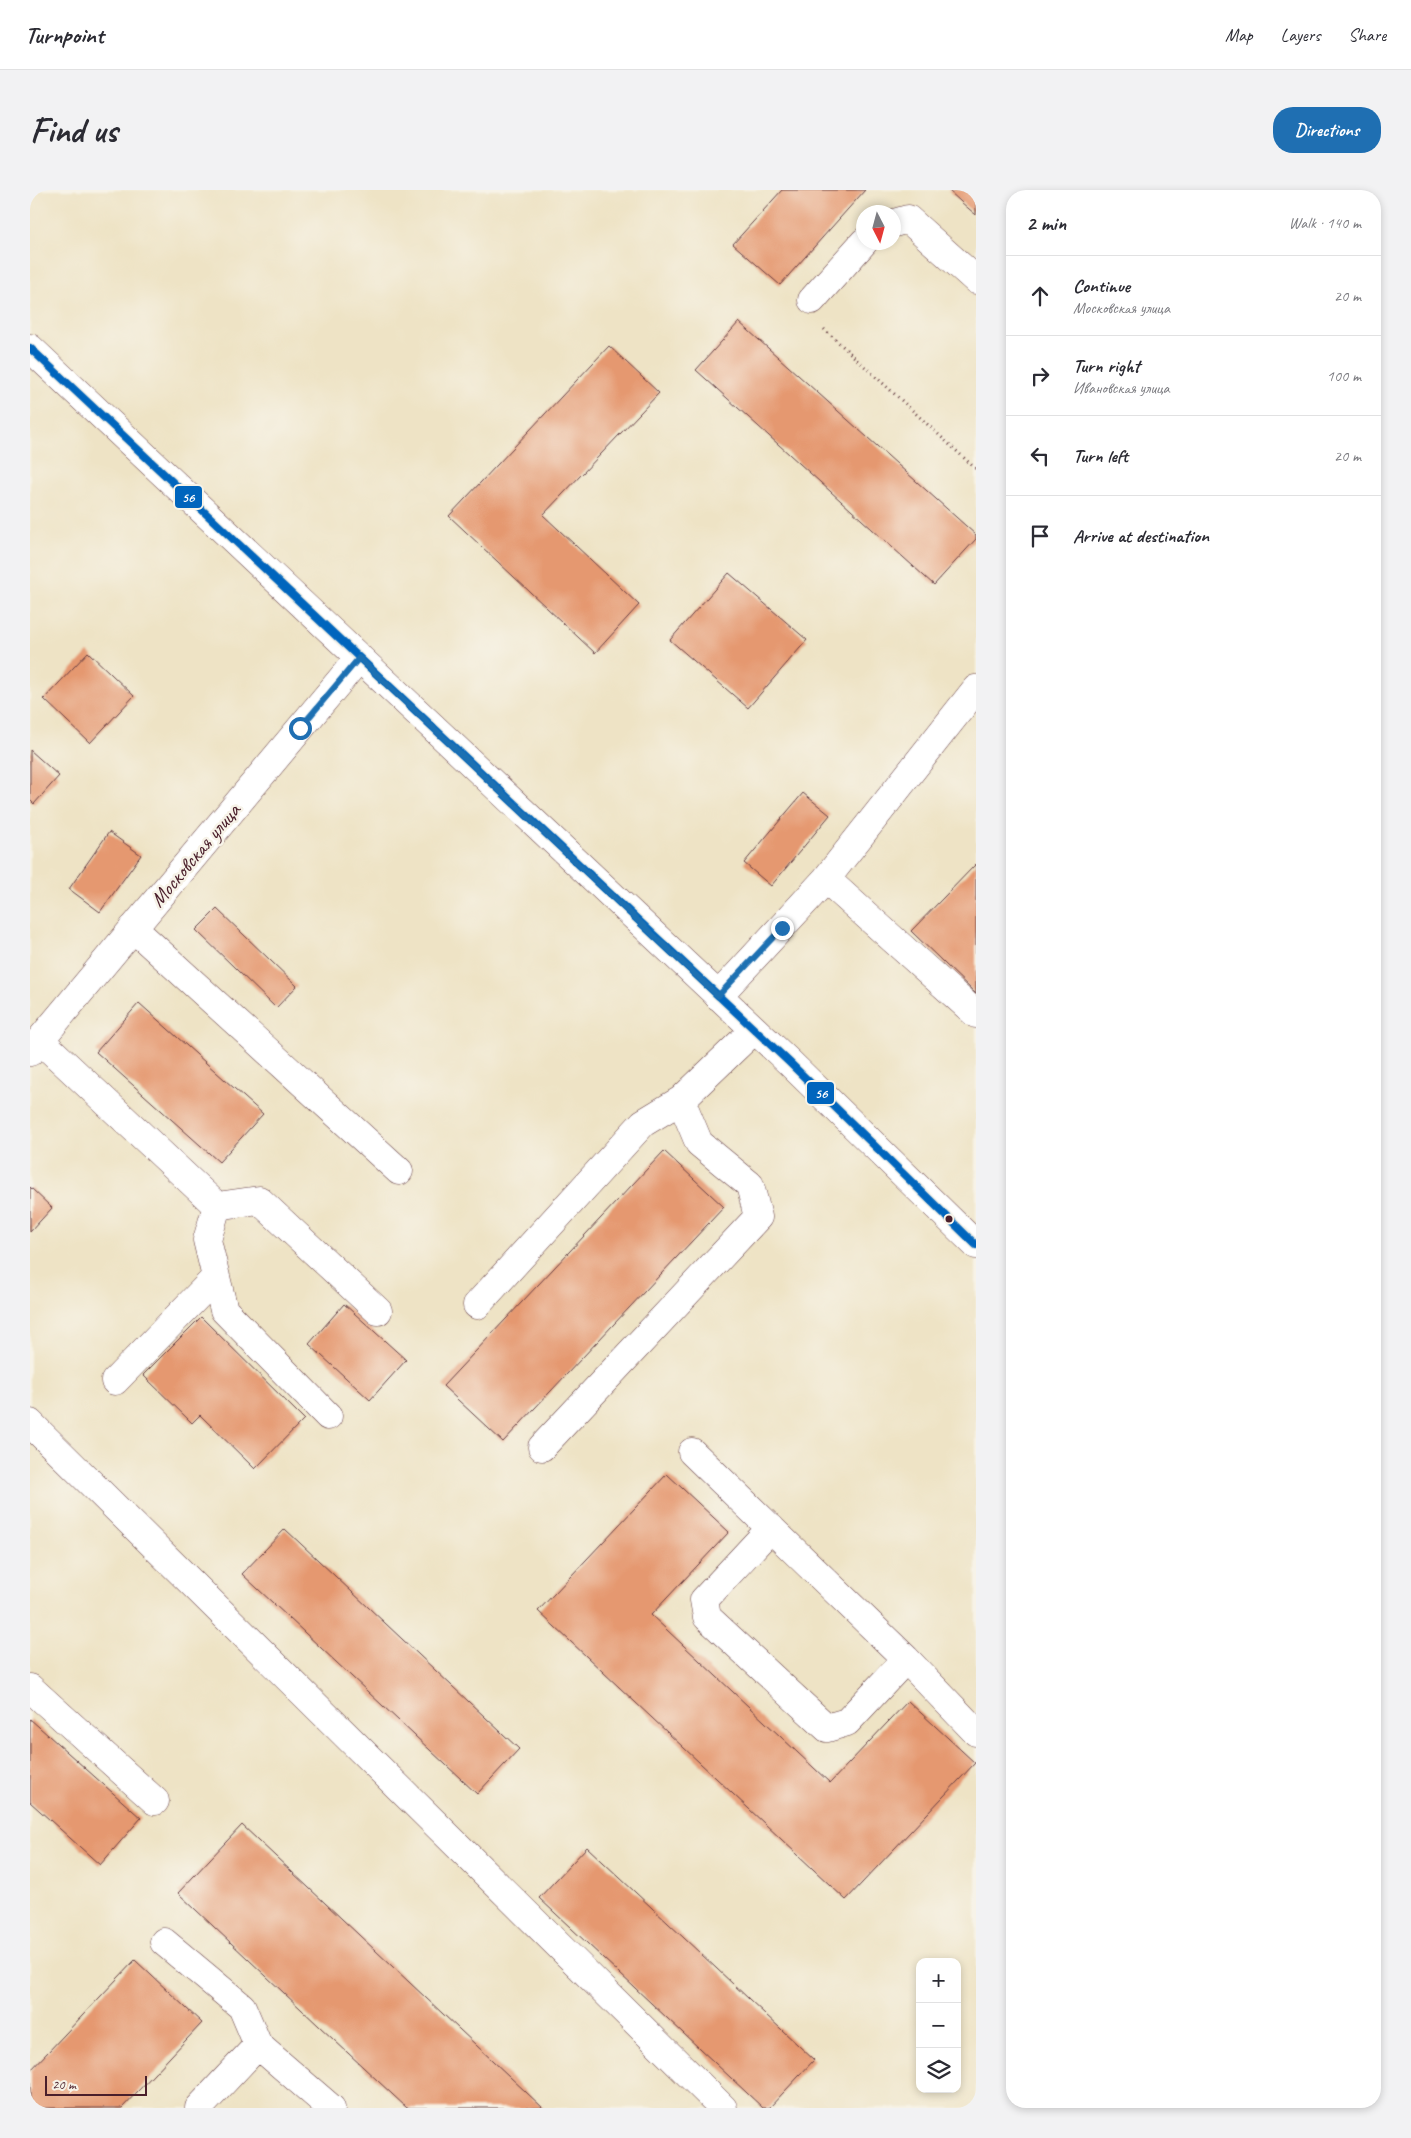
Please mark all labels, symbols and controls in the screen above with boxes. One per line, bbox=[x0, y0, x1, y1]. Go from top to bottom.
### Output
text: Turnpoint bbox=[25, 20, 104, 50]
text: Map bbox=[1225, 24, 1253, 46]
text: Layers bbox=[1281, 24, 1320, 46]
text: Share bbox=[1348, 24, 1386, 46]
button: Directions bbox=[1273, 107, 1381, 153]
text: Find us bbox=[30, 108, 117, 153]
north arrow bbox=[856, 205, 901, 250]
text: 2 min bbox=[1026, 210, 1066, 236]
text: Walk · 140 m bbox=[1289, 213, 1361, 233]
text: Continue bbox=[1073, 274, 1130, 298]
icon: ahead bbox=[1026, 282, 1054, 310]
text: 20 m bbox=[1334, 286, 1361, 306]
text: Московская улица bbox=[1073, 298, 1170, 318]
text: Turn right bbox=[1073, 354, 1140, 378]
icon: right bbox=[1026, 362, 1054, 390]
text: 100 m bbox=[1327, 366, 1361, 386]
text: Ивановская улица bbox=[1073, 378, 1170, 398]
icon: left bbox=[1026, 442, 1054, 470]
text: Turn left bbox=[1073, 444, 1128, 468]
text: 20 m bbox=[1334, 446, 1361, 466]
line badge: 56 bbox=[174, 485, 203, 509]
text: 56 bbox=[182, 489, 196, 506]
icon: arrive bbox=[1026, 522, 1054, 550]
text: Arrive at destination bbox=[1073, 524, 1209, 548]
route start bbox=[289, 717, 312, 740]
street label: Московская улица bbox=[144, 797, 247, 912]
route end bbox=[771, 917, 794, 940]
line badge: 56 bbox=[806, 1081, 835, 1105]
text: 56 bbox=[815, 1085, 829, 1102]
unlabelled marker bbox=[944, 1214, 954, 1224]
map controls bbox=[916, 1958, 961, 2093]
button: + bbox=[916, 1958, 961, 2003]
button: − bbox=[916, 2003, 961, 2048]
button: layers bbox=[916, 2048, 961, 2093]
scale bar bbox=[45, 2073, 148, 2096]
text: 20 m bbox=[52, 2076, 76, 2093]

